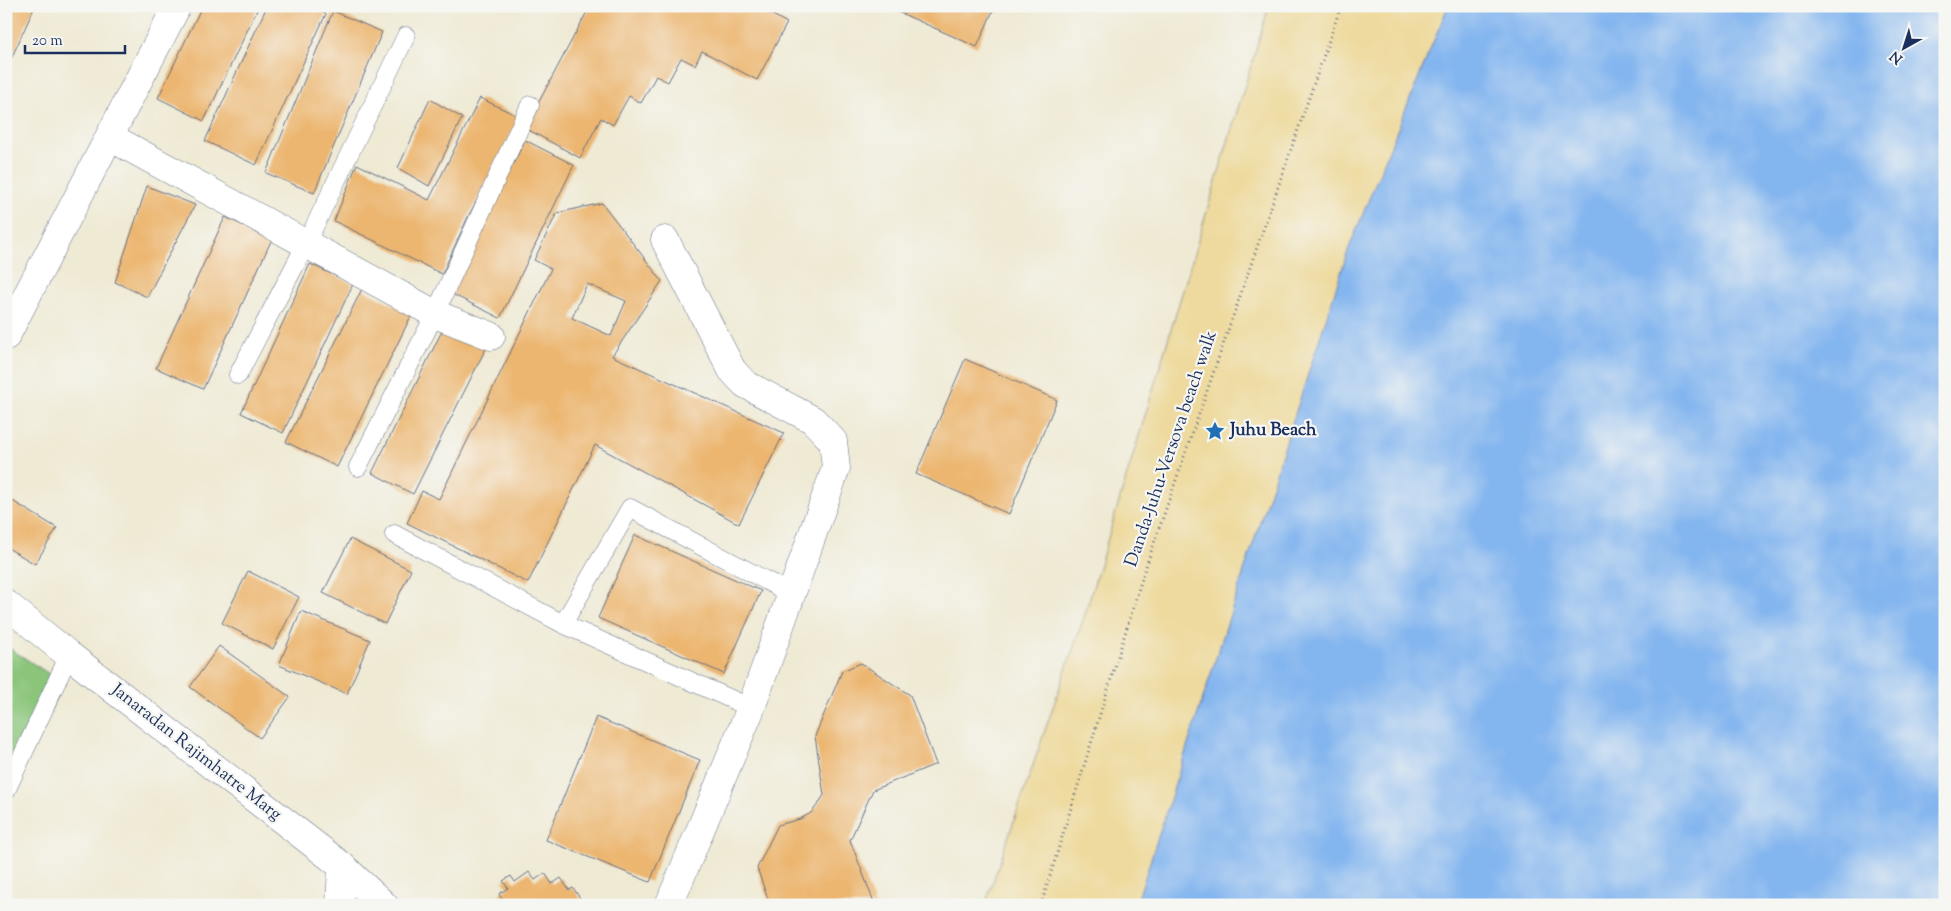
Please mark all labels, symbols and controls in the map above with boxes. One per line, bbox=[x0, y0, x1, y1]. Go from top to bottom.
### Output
scale bar bbox=[25, 22, 125, 54]
north arrow bbox=[1878, 22, 1928, 72]
text: 20 m bbox=[32, 31, 63, 52]
text: N bbox=[1886, 45, 1908, 68]
street label: Danda-Juhu-Versova beach walk bbox=[1119, 327, 1225, 571]
place label: Juhu Beach bbox=[1228, 418, 1317, 444]
place icon: Juhu Beach bbox=[1204, 420, 1226, 442]
street label: Janaradan Rajimhatre Marg bbox=[105, 678, 287, 828]

